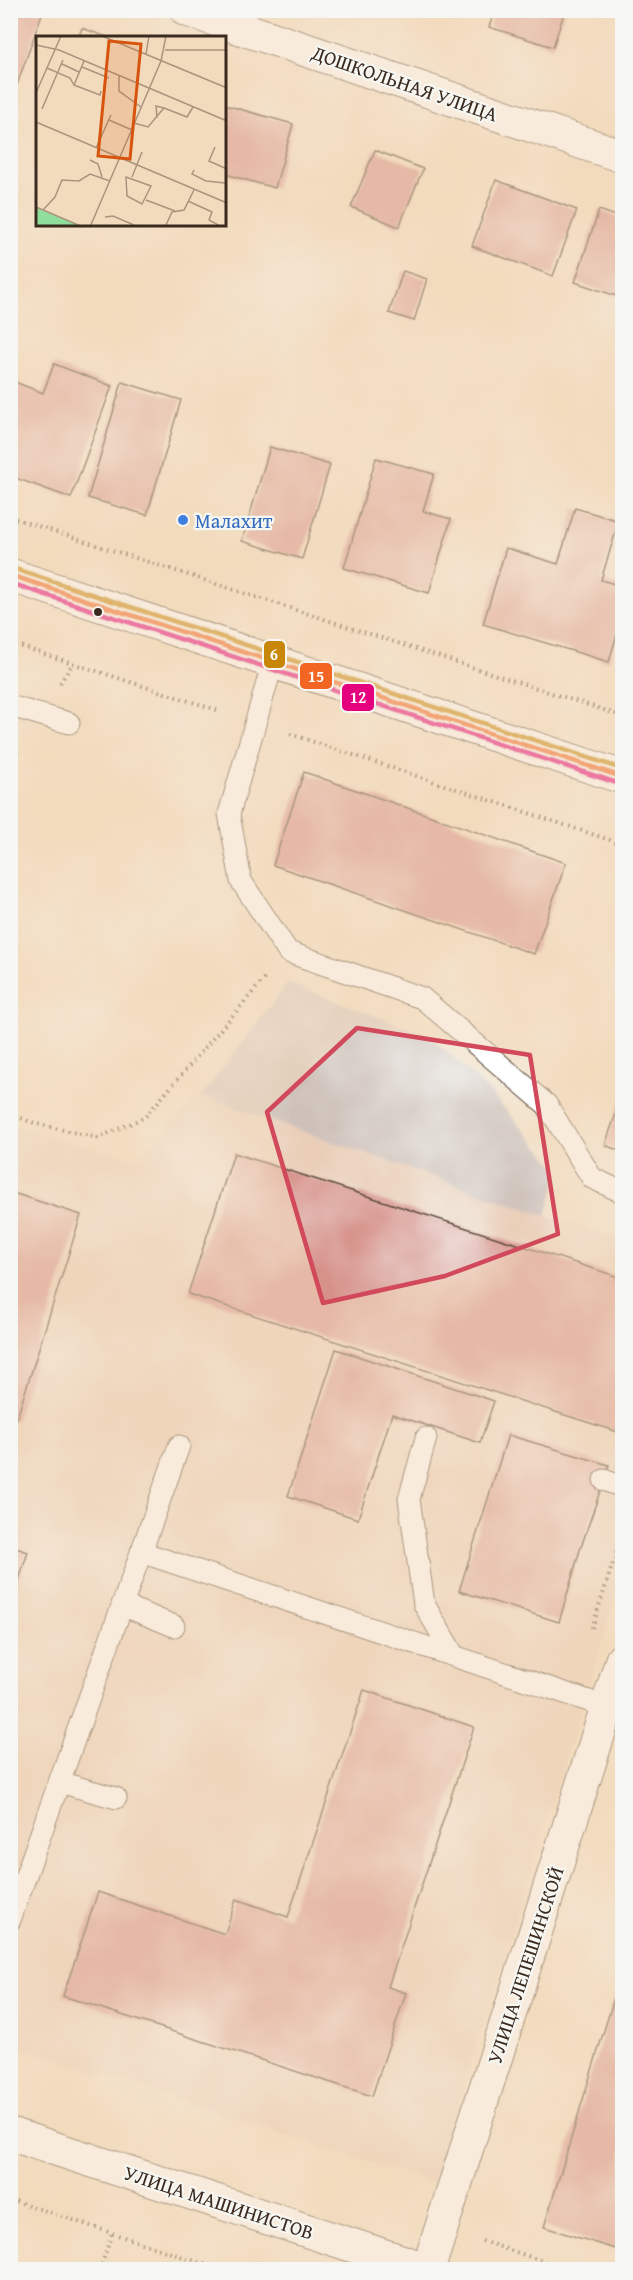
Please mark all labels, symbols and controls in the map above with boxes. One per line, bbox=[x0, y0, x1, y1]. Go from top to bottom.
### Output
inset map bbox=[36, 36, 226, 226]
street label: ДОШКОЛЬНАЯ УЛИЦА bbox=[307, 37, 502, 128]
place label: Малахит bbox=[195, 506, 273, 535]
marker: Малахит bbox=[176, 513, 190, 527]
unlabelled marker bbox=[92, 606, 104, 618]
line badge: 6 bbox=[263, 640, 286, 669]
text: 6 bbox=[270, 642, 278, 666]
line badge: 15 bbox=[299, 662, 333, 690]
text: 15 bbox=[308, 664, 324, 688]
line badge: 12 bbox=[341, 683, 375, 712]
text: 12 bbox=[350, 685, 366, 709]
street label: УЛИЦА ЛЕПЕШИНСКОЙ bbox=[479, 1863, 571, 2067]
street label: УЛИЦА МАШИНИСТОВ bbox=[120, 2158, 318, 2246]

